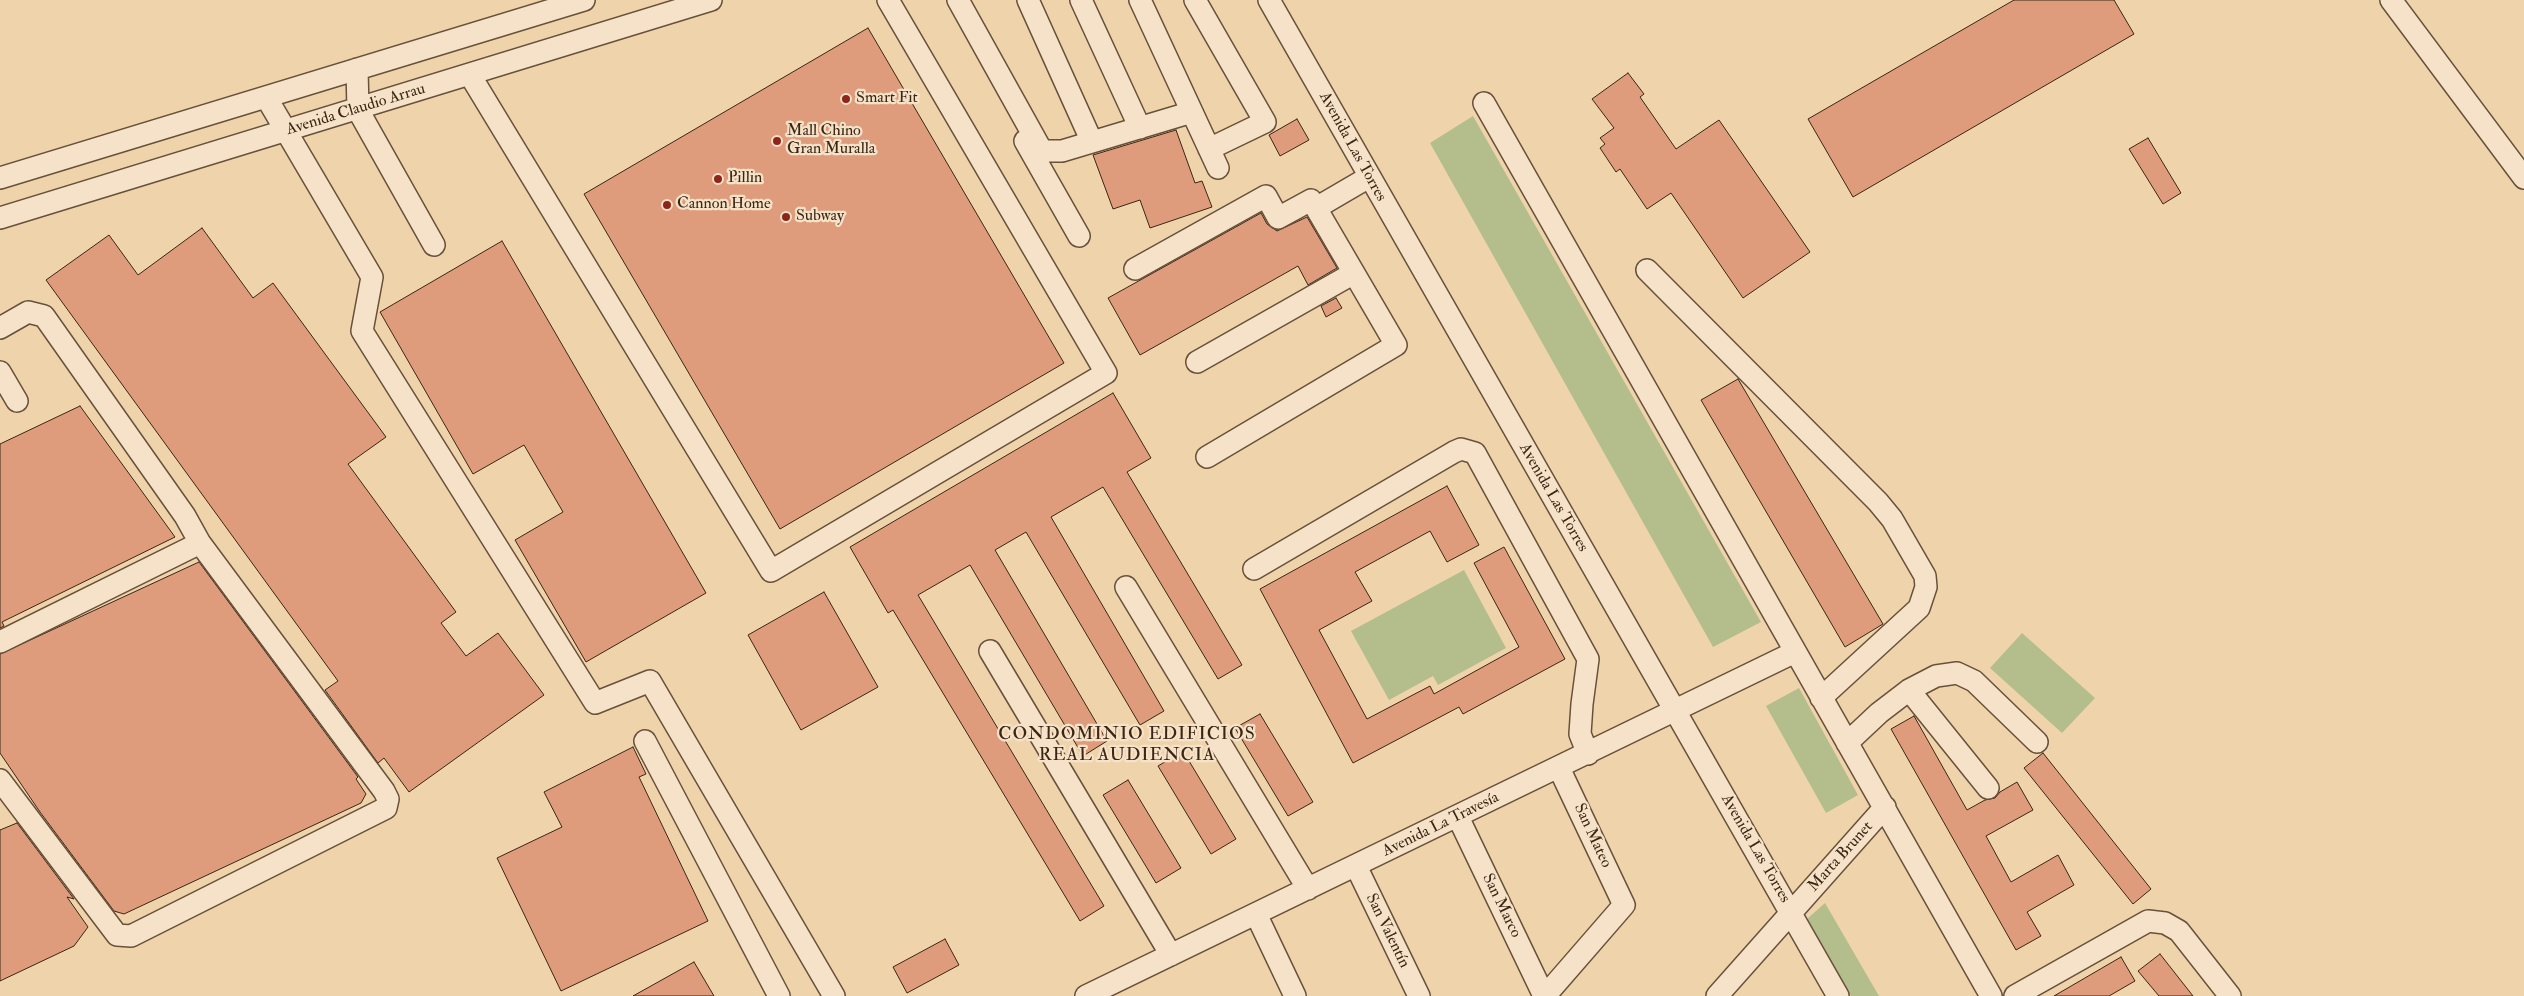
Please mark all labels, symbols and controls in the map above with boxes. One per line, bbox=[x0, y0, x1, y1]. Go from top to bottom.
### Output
street label: Avenida Claudio Arrau bbox=[284, 80, 428, 140]
place label: Smart Fit bbox=[856, 89, 918, 109]
street label: Avenida Las Torres bbox=[1314, 89, 1390, 205]
marker: Smart Fit bbox=[840, 93, 852, 105]
place label: Mall Chino Gran Muralla bbox=[787, 122, 875, 160]
marker: Mall Chino Gran Muralla bbox=[771, 135, 783, 147]
place label: Pillin bbox=[728, 169, 762, 189]
marker: Pillin bbox=[712, 173, 724, 185]
place label: Cannon Home bbox=[677, 195, 771, 215]
marker: Cannon Home bbox=[661, 199, 673, 211]
place label: Subway bbox=[796, 207, 844, 227]
marker: Subway bbox=[780, 211, 792, 223]
street label: Avenida Las Torres bbox=[1514, 440, 1592, 556]
district label: CONDOMINIO EDIFICIOS REAL AUDIENCIA bbox=[996, 724, 1258, 766]
street label: Avenida La Travesía bbox=[1380, 788, 1502, 862]
street label: Avenida Las Torres bbox=[1716, 791, 1794, 907]
street label: San Mateo bbox=[1569, 801, 1615, 871]
street label: Marta Brunet bbox=[1804, 818, 1878, 896]
street label: San Marco bbox=[1477, 871, 1525, 941]
street label: San Valentín bbox=[1361, 891, 1413, 971]

